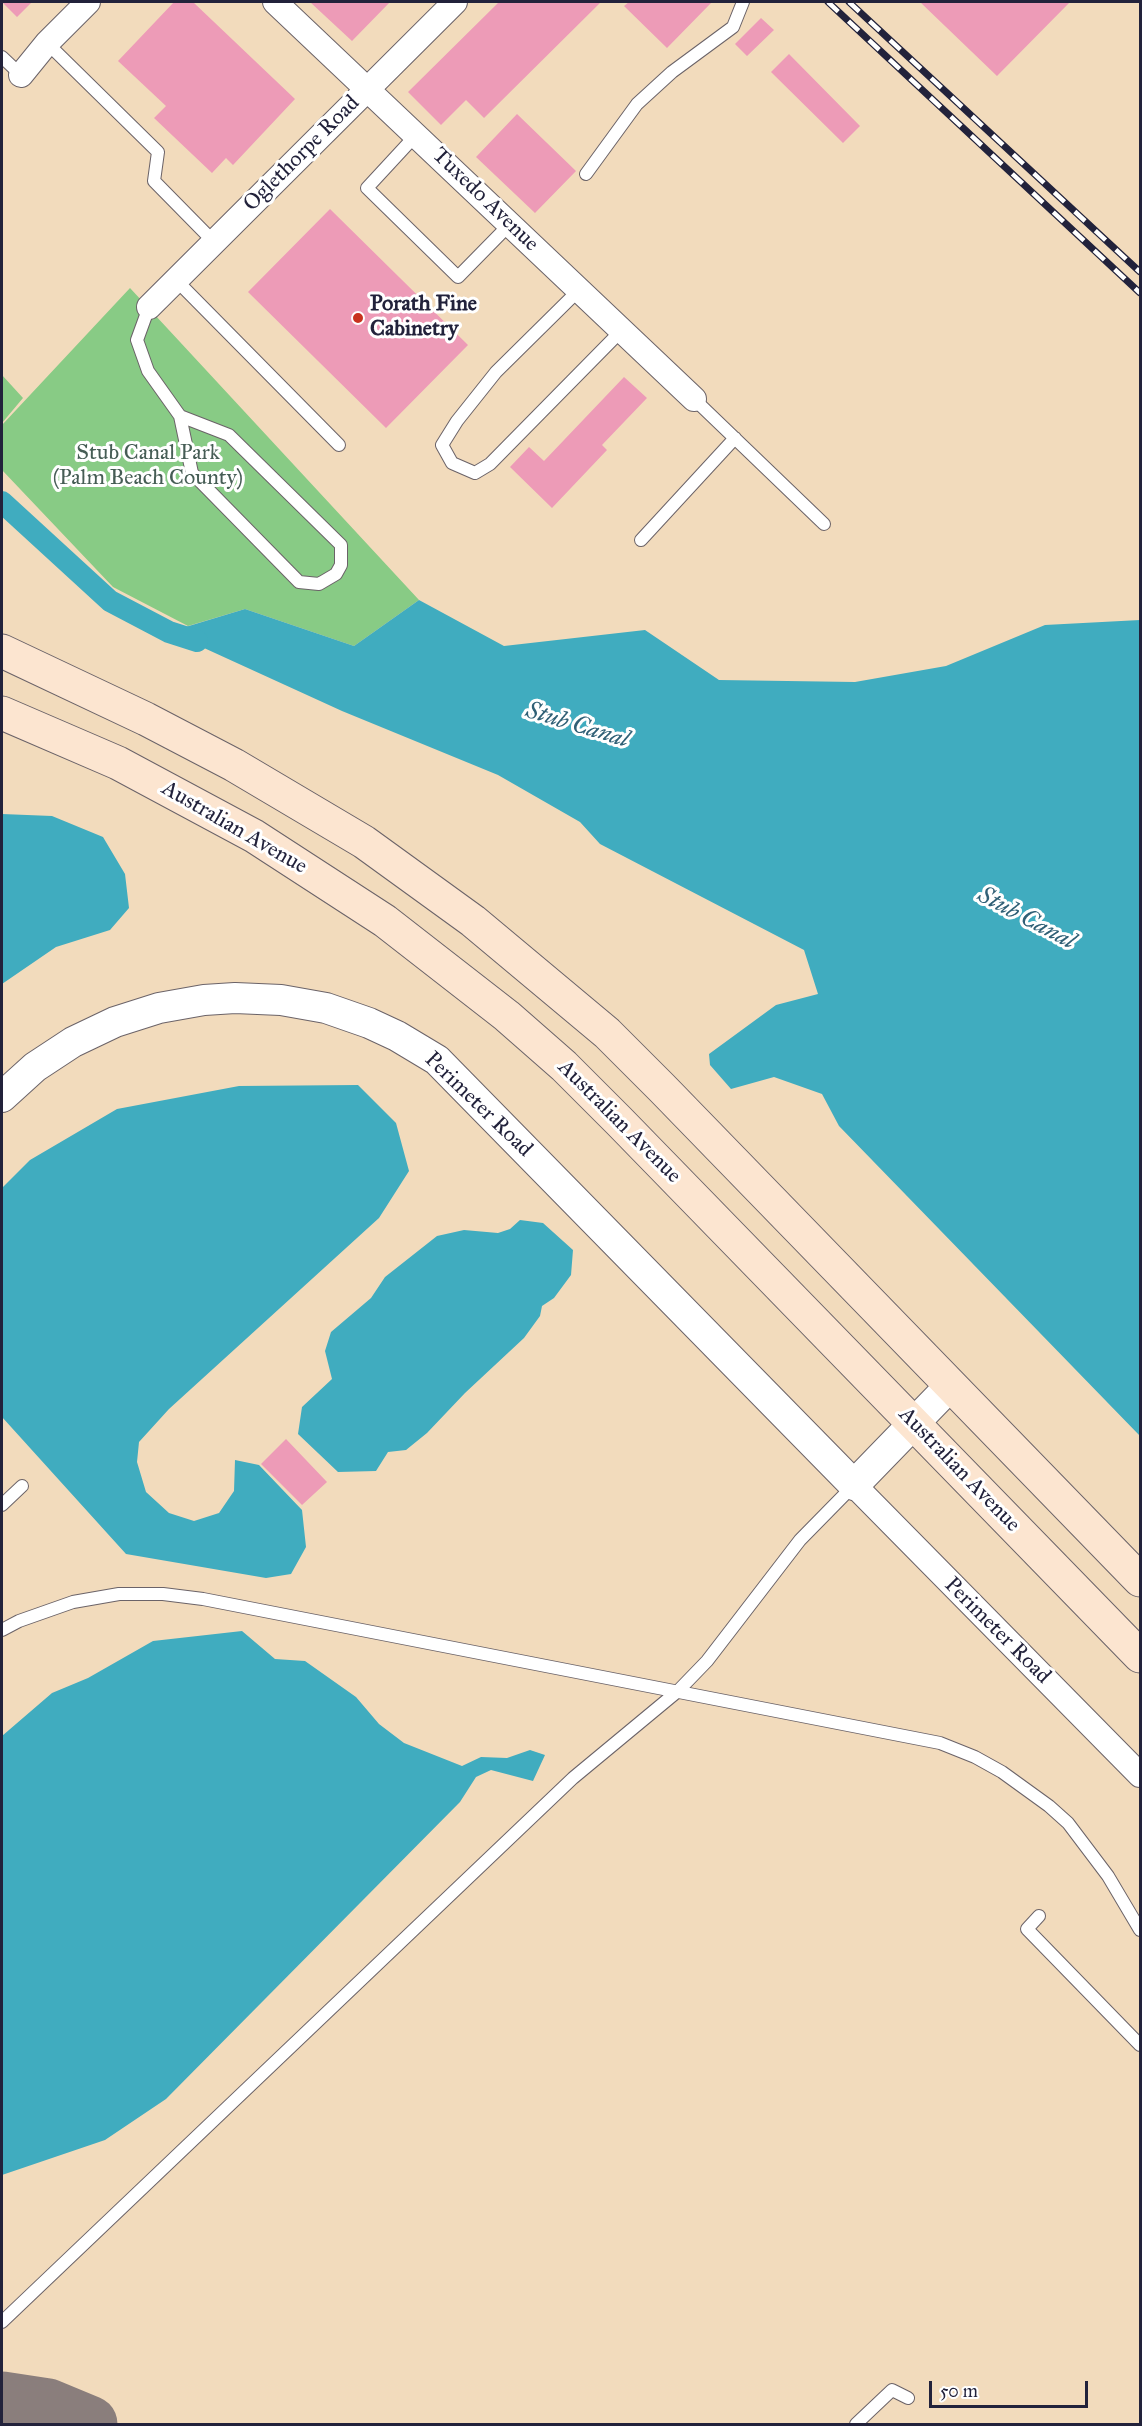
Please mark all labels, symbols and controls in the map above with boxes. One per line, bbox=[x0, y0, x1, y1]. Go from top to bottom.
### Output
street label: Oglethorpe Road bbox=[238, 90, 366, 218]
street label: Tuxedo Avenue bbox=[426, 142, 544, 258]
place label: Porath Fine Cabinetry bbox=[370, 292, 477, 344]
marker: Porath Fine Cabinetry bbox=[351, 311, 365, 325]
park label: Stub Canal Park (Palm Beach County) bbox=[53, 441, 243, 493]
water label: Stub Canal bbox=[522, 697, 632, 755]
street label: Australian Avenue bbox=[157, 776, 311, 880]
water label: Stub Canal bbox=[972, 881, 1080, 957]
street label: Perimeter Road bbox=[419, 1047, 537, 1163]
street label: Australian Avenue bbox=[552, 1055, 686, 1189]
street label: Australian Avenue bbox=[893, 1402, 1025, 1538]
street label: Perimeter Road bbox=[938, 1572, 1056, 1690]
scale bar bbox=[932, 2369, 1091, 2407]
text: 50 m bbox=[940, 2380, 978, 2402]

